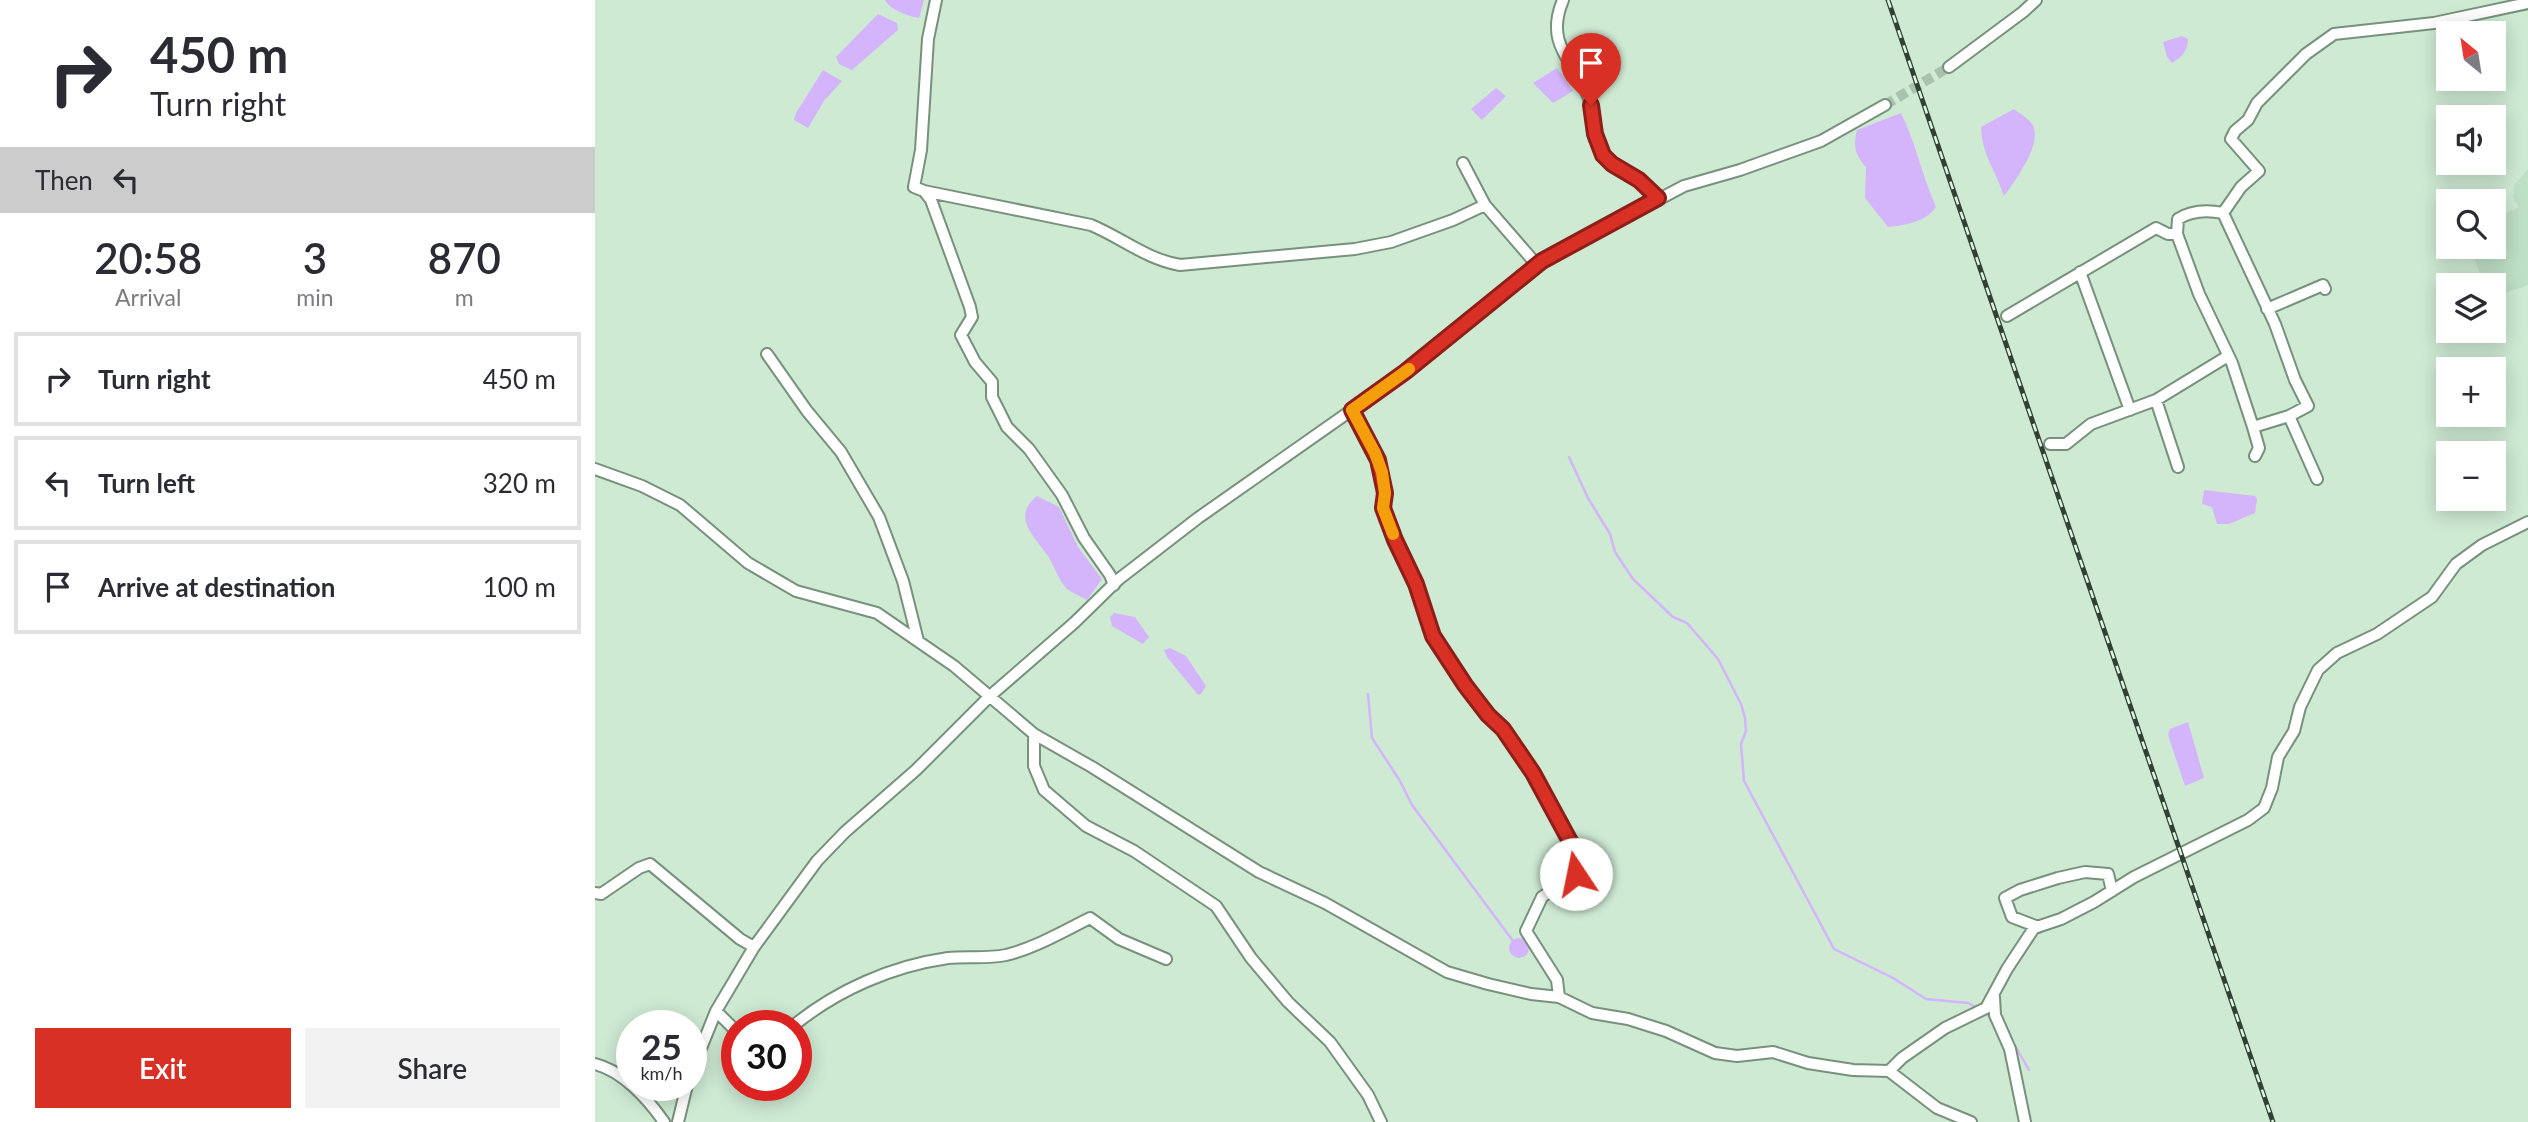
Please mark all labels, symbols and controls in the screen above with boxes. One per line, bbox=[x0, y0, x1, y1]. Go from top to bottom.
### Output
north arrow bbox=[2436, 21, 2506, 91]
map controls bbox=[2436, 21, 2506, 511]
text: 450 m bbox=[150, 25, 288, 83]
icon: right bbox=[35, 28, 126, 119]
pin bbox=[1561, 33, 1621, 105]
icon: arrive bbox=[1572, 44, 1610, 82]
text: Turn right bbox=[150, 84, 286, 123]
button: sound bbox=[2436, 105, 2506, 175]
icon: left bbox=[107, 161, 145, 199]
text: Then bbox=[35, 164, 93, 196]
button: search bbox=[2436, 189, 2506, 259]
text: 20:58 bbox=[94, 233, 202, 283]
text: 3 bbox=[303, 233, 327, 283]
text: 870 bbox=[428, 233, 501, 283]
button: layers bbox=[2436, 273, 2506, 343]
text: Arrival bbox=[115, 283, 181, 311]
text: min bbox=[296, 283, 334, 311]
text: m bbox=[455, 283, 474, 311]
button: + bbox=[2436, 357, 2506, 427]
icon: right bbox=[39, 360, 77, 398]
text: Turn right bbox=[98, 363, 211, 395]
text: 450 m bbox=[483, 363, 556, 395]
button: − bbox=[2436, 441, 2506, 511]
icon: left bbox=[39, 464, 77, 502]
text: Turn left bbox=[98, 467, 195, 499]
text: 320 m bbox=[483, 467, 556, 499]
icon: arrive bbox=[39, 568, 77, 606]
text: Arrive at destination bbox=[98, 571, 335, 603]
text: 100 m bbox=[483, 571, 556, 603]
position arrow bbox=[1539, 837, 1613, 911]
speed limit sign: 30 bbox=[721, 1010, 812, 1101]
text: 25 bbox=[641, 1025, 682, 1067]
button: Exit bbox=[35, 1028, 291, 1108]
button: Share bbox=[305, 1028, 560, 1108]
text: km/h bbox=[640, 1062, 683, 1084]

